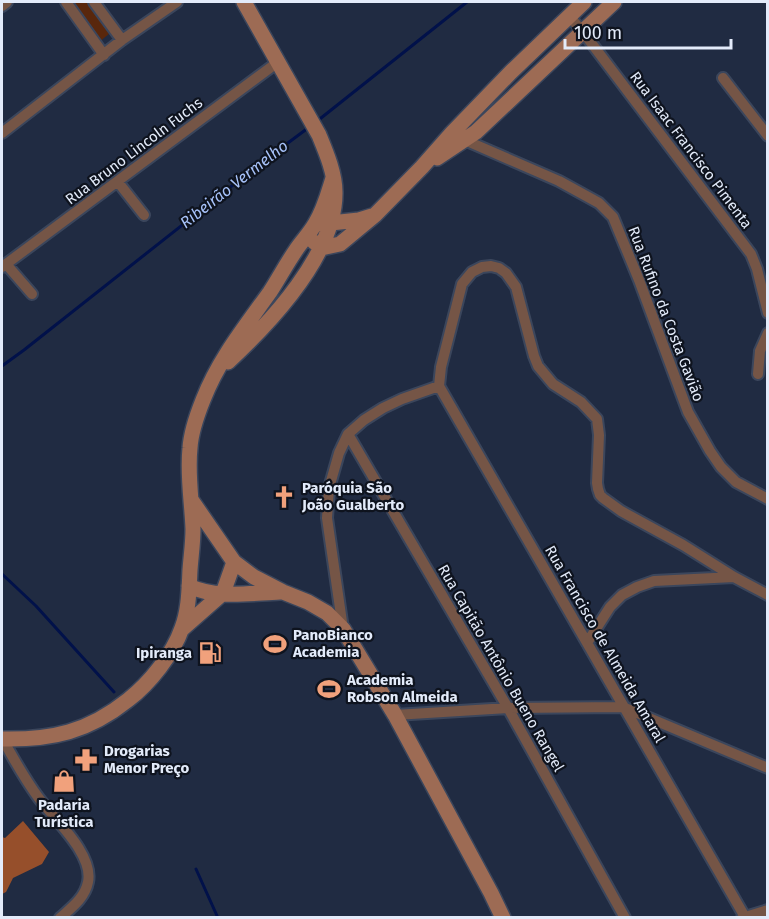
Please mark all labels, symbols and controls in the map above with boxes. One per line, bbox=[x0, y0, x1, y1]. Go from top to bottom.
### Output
scale bar bbox=[565, 12, 732, 50]
text: 100 m bbox=[574, 22, 622, 44]
street label: Rua Isaac Francisco Pimenta bbox=[626, 68, 756, 232]
street label: Rua Bruno Lincoln Fuchs bbox=[62, 94, 206, 208]
water label: Ribeirão Vermelho bbox=[176, 136, 292, 232]
street label: Rua Rufino da Costa Gavião bbox=[624, 224, 708, 404]
place label: Paróquia São João Gualberto bbox=[301, 479, 404, 514]
church icon: Paróquia São João Gualberto bbox=[271, 484, 297, 510]
street label: Rua Francisco de Almeida Amaral bbox=[541, 542, 669, 746]
street label: Rua Capitão Antônio Bueno Rangel bbox=[434, 561, 568, 775]
place label: PanoBianco Academia bbox=[292, 626, 373, 661]
sports icon: PanoBianco Academia bbox=[262, 631, 288, 657]
fuel station icon: Ipiranga bbox=[197, 640, 223, 666]
place label: Ipiranga bbox=[136, 644, 192, 662]
place label: Academia Robson Almeida bbox=[346, 671, 458, 706]
sports icon: Academia Robson Almeida bbox=[316, 676, 342, 702]
place label: Drogarias Menor Preço bbox=[104, 742, 189, 778]
pharmacy icon: Drogarias Menor Preço bbox=[73, 747, 99, 773]
shop icon: Padaria Turística bbox=[51, 768, 77, 794]
place label: Padaria Turística bbox=[35, 796, 93, 831]

